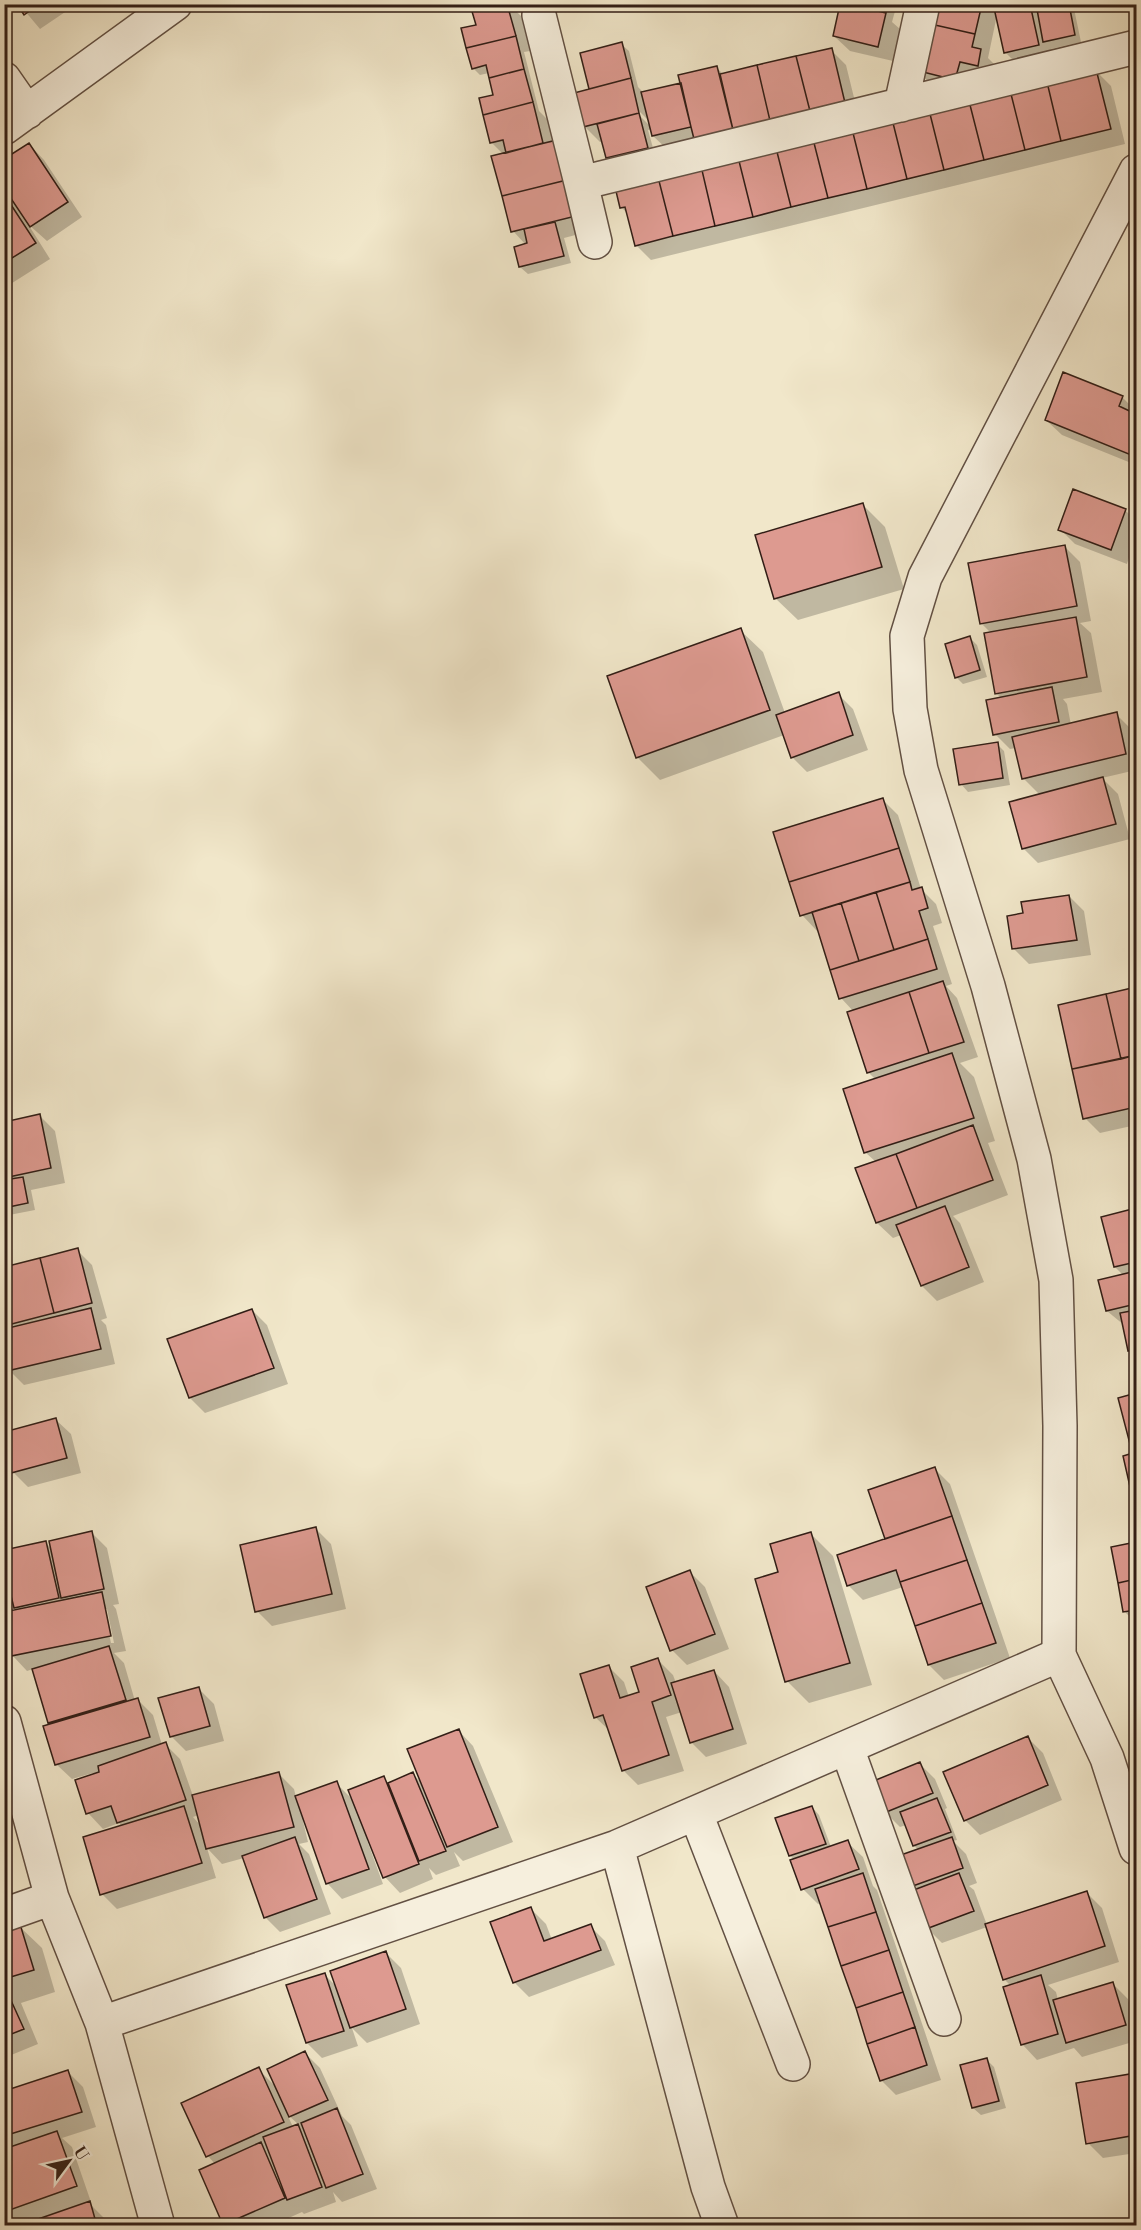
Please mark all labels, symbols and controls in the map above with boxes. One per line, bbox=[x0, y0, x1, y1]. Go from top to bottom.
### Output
north arrow bbox=[39, 2131, 99, 2191]
text: U bbox=[69, 2143, 93, 2165]

